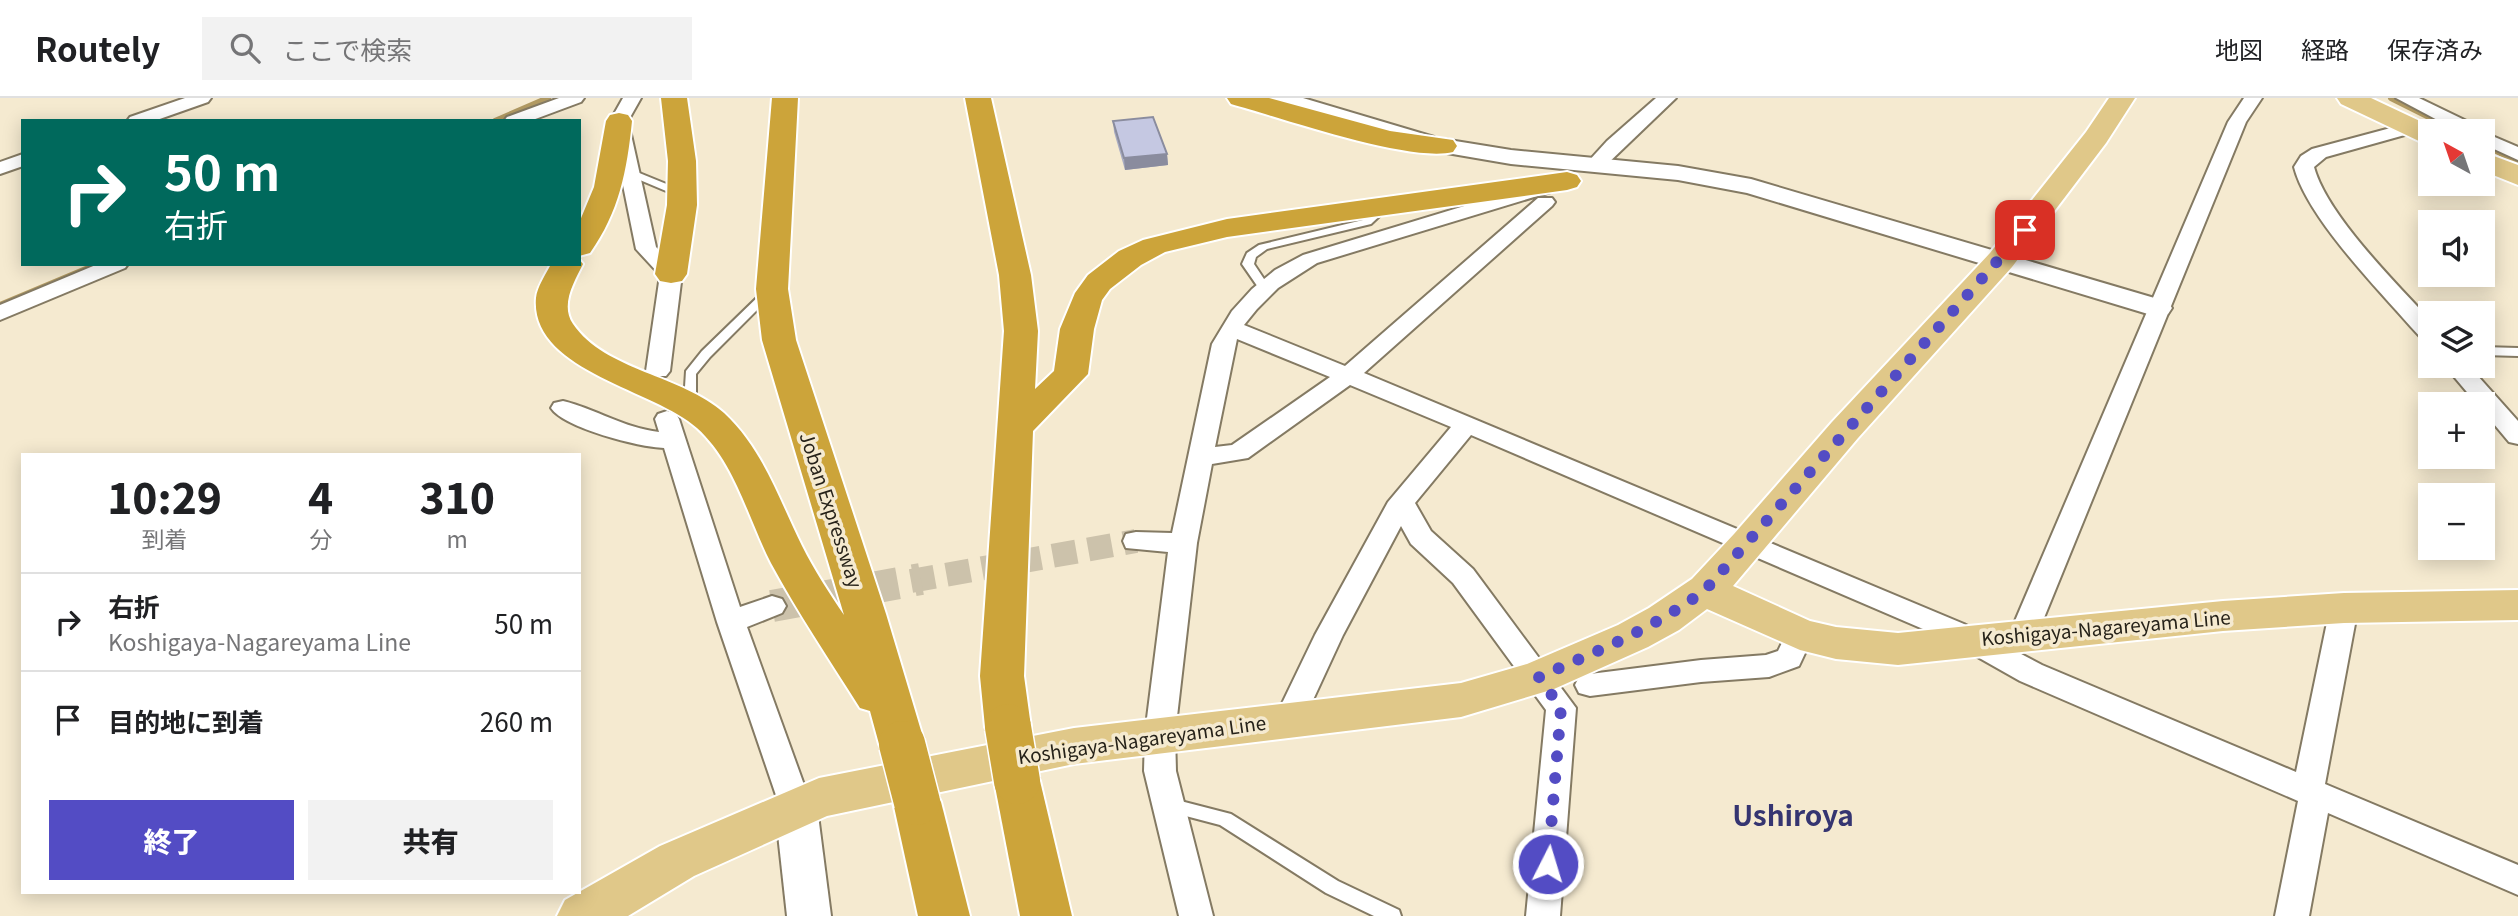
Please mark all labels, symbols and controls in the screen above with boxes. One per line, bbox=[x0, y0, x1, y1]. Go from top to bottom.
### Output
search box bbox=[202, 17, 692, 80]
text: Routely bbox=[35, 24, 160, 72]
icon: search bbox=[226, 29, 264, 67]
text: ここで検索 bbox=[282, 30, 412, 67]
text: 地図 bbox=[2215, 31, 2263, 66]
text: 経路 bbox=[2301, 31, 2349, 66]
text: 保存済み bbox=[2387, 31, 2483, 66]
north arrow bbox=[2418, 119, 2496, 196]
map controls bbox=[2418, 119, 2495, 560]
text: 50 m bbox=[164, 134, 280, 205]
icon: right bbox=[49, 147, 140, 238]
text: 右折 bbox=[164, 200, 228, 246]
pin bbox=[1995, 200, 2055, 260]
button: sound bbox=[2418, 210, 2495, 287]
icon: arrive bbox=[2006, 211, 2044, 249]
button: layers bbox=[2418, 301, 2495, 378]
button: + bbox=[2418, 392, 2495, 469]
street label: Joban Expressway bbox=[795, 428, 870, 591]
text: 10:29 bbox=[107, 465, 222, 526]
text: 4 bbox=[308, 465, 333, 526]
text: 310 bbox=[419, 465, 495, 526]
button: − bbox=[2418, 483, 2495, 560]
text: 到着 bbox=[142, 521, 188, 555]
text: 分 bbox=[309, 521, 332, 555]
text: m bbox=[446, 521, 468, 555]
text: 右折 bbox=[108, 587, 160, 624]
street label: Koshigaya-Nagareyama Line bbox=[1980, 602, 2232, 651]
icon: right bbox=[49, 603, 87, 641]
text: 50 m bbox=[494, 604, 553, 641]
text: Koshigaya-Nagareyama Line bbox=[108, 624, 411, 658]
icon: arrive bbox=[49, 701, 87, 739]
text: 目的地に到着 bbox=[108, 702, 264, 739]
text: 260 m bbox=[480, 702, 553, 739]
street label: Koshigaya-Nagareyama Line bbox=[1016, 708, 1268, 769]
district label: Ushiroya bbox=[1732, 794, 1854, 834]
button: 終了 bbox=[49, 800, 294, 880]
button: 共有 bbox=[308, 800, 553, 880]
position arrow bbox=[1511, 827, 1585, 901]

